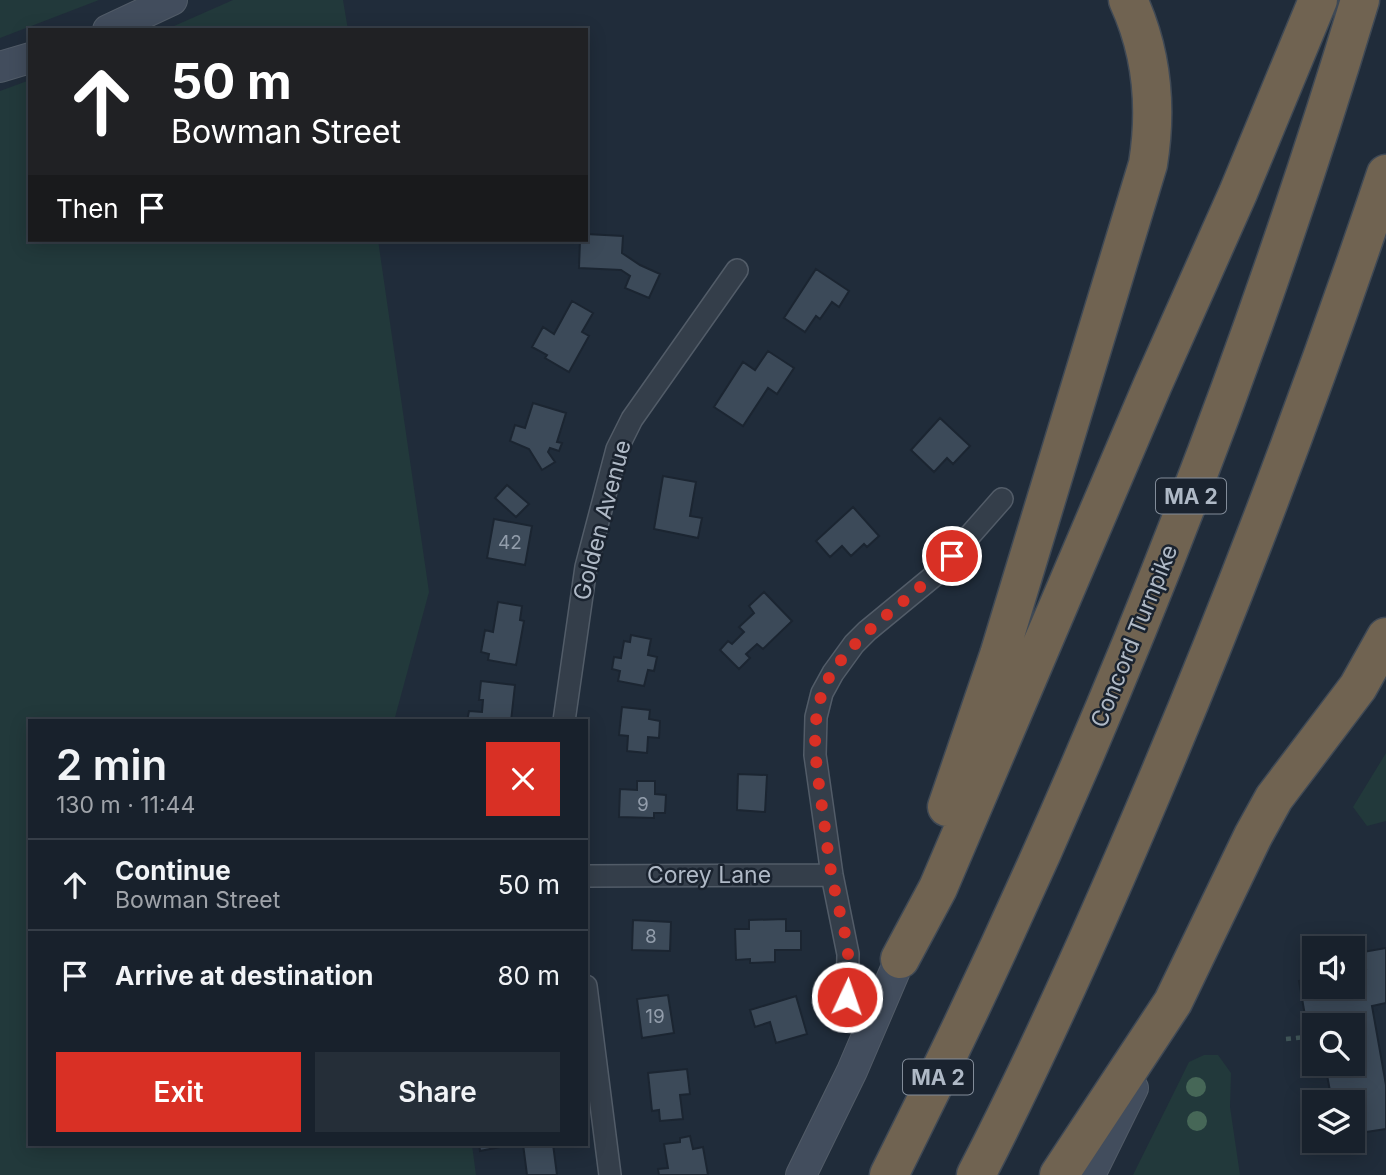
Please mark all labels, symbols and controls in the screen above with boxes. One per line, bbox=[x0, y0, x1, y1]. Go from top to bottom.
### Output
text: 50 m bbox=[171, 52, 292, 111]
icon: ahead bbox=[56, 56, 147, 147]
text: Bowman Street bbox=[171, 112, 401, 151]
icon: arrive bbox=[133, 189, 171, 227]
text: Then bbox=[56, 193, 119, 224]
street label: Golden Avenue bbox=[567, 437, 637, 603]
road number: MA 2 bbox=[1156, 478, 1226, 514]
pin bbox=[922, 526, 982, 586]
house number: 42 bbox=[498, 531, 522, 554]
icon: arrive bbox=[933, 537, 971, 575]
street label: Concord Turnpike bbox=[1085, 541, 1183, 731]
text: 2 min bbox=[56, 739, 167, 790]
button: close bbox=[486, 742, 560, 816]
text: 130 m · 11:44 bbox=[56, 791, 195, 819]
house number: 9 bbox=[637, 793, 649, 816]
text: Continue bbox=[115, 855, 231, 886]
street label: Corey Lane bbox=[647, 861, 771, 889]
icon: ahead bbox=[56, 866, 94, 904]
text: 50 m bbox=[498, 869, 560, 900]
text: Bowman Street bbox=[115, 886, 280, 914]
house number: 8 bbox=[645, 925, 657, 948]
map controls bbox=[1302, 936, 1365, 1153]
button: sound bbox=[1302, 936, 1365, 999]
icon: arrive bbox=[56, 957, 94, 995]
text: Arrive at destination bbox=[115, 960, 374, 991]
text: 80 m bbox=[497, 960, 560, 991]
position arrow bbox=[810, 960, 884, 1034]
house number: 19 bbox=[645, 1005, 665, 1028]
button: search bbox=[1302, 1013, 1365, 1076]
button: Exit bbox=[56, 1052, 301, 1132]
button: Share bbox=[315, 1052, 560, 1132]
road number: MA 2 bbox=[903, 1060, 973, 1094]
button: layers bbox=[1302, 1090, 1365, 1153]

